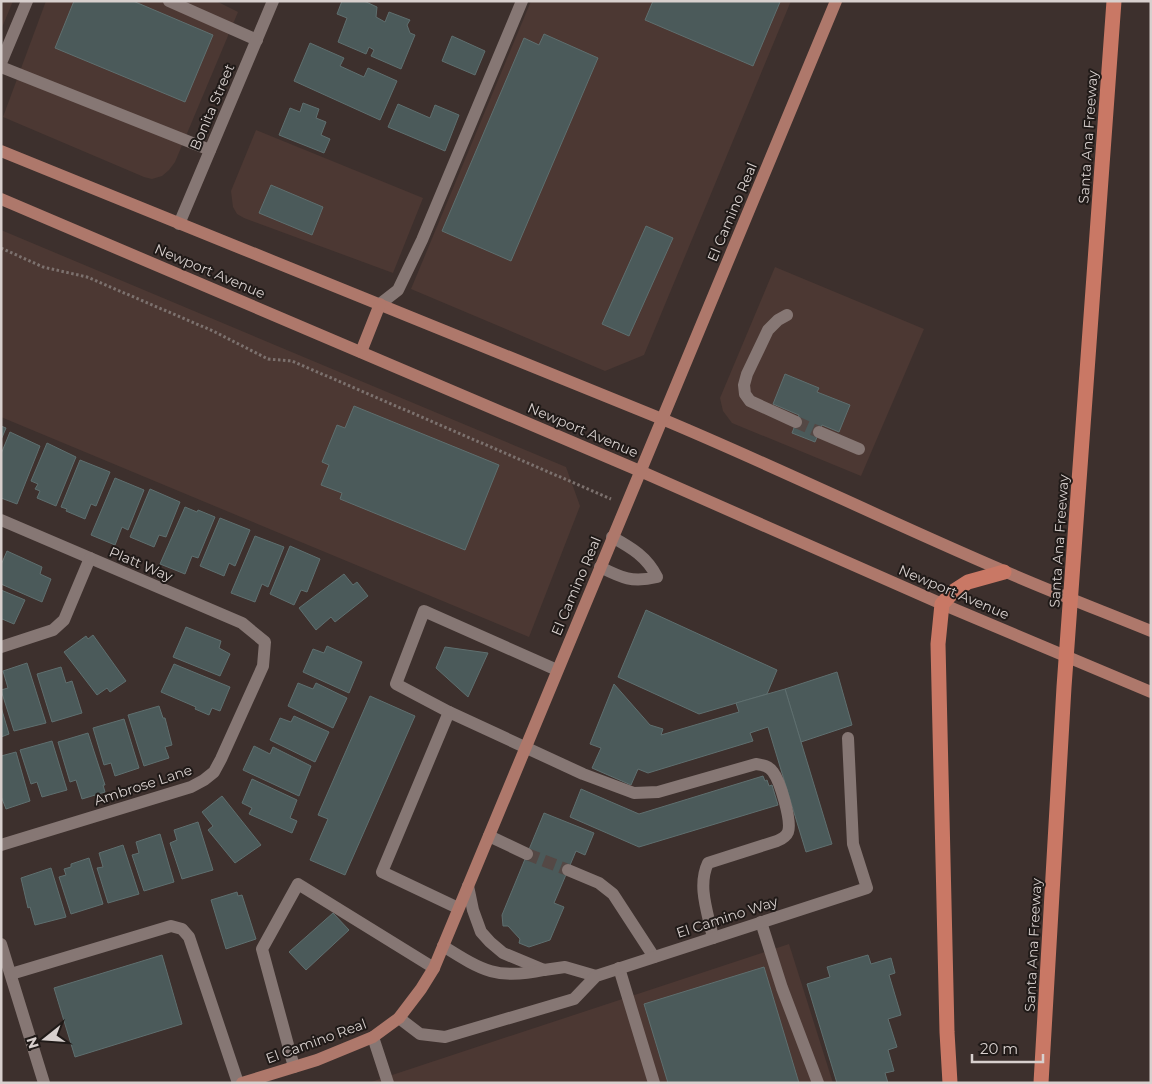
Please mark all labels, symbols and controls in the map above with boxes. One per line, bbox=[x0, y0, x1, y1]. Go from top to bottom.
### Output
street label: Bonita Street bbox=[186, 61, 238, 153]
street label: Santa Ana Freeway bbox=[1074, 69, 1102, 204]
street label: El Camino Real bbox=[703, 160, 761, 264]
street label: Newport Avenue bbox=[152, 240, 268, 302]
street label: Newport Avenue bbox=[525, 399, 641, 461]
street label: Santa Ana Freeway bbox=[1045, 473, 1073, 608]
street label: El Camino Real bbox=[547, 534, 605, 638]
street label: Platt Way bbox=[107, 543, 176, 586]
street label: Newport Avenue bbox=[896, 561, 1012, 623]
street label: Ambrose Lane bbox=[92, 761, 194, 809]
street label: Santa Ana Freeway bbox=[1021, 877, 1046, 1012]
street label: El Camino Way bbox=[674, 892, 780, 942]
north arrow bbox=[20, 1014, 70, 1064]
street label: El Camino Real bbox=[263, 1014, 369, 1068]
scale bar bbox=[972, 1032, 1043, 1064]
text: N bbox=[22, 1035, 43, 1051]
text: 20 m bbox=[980, 1039, 1018, 1058]

